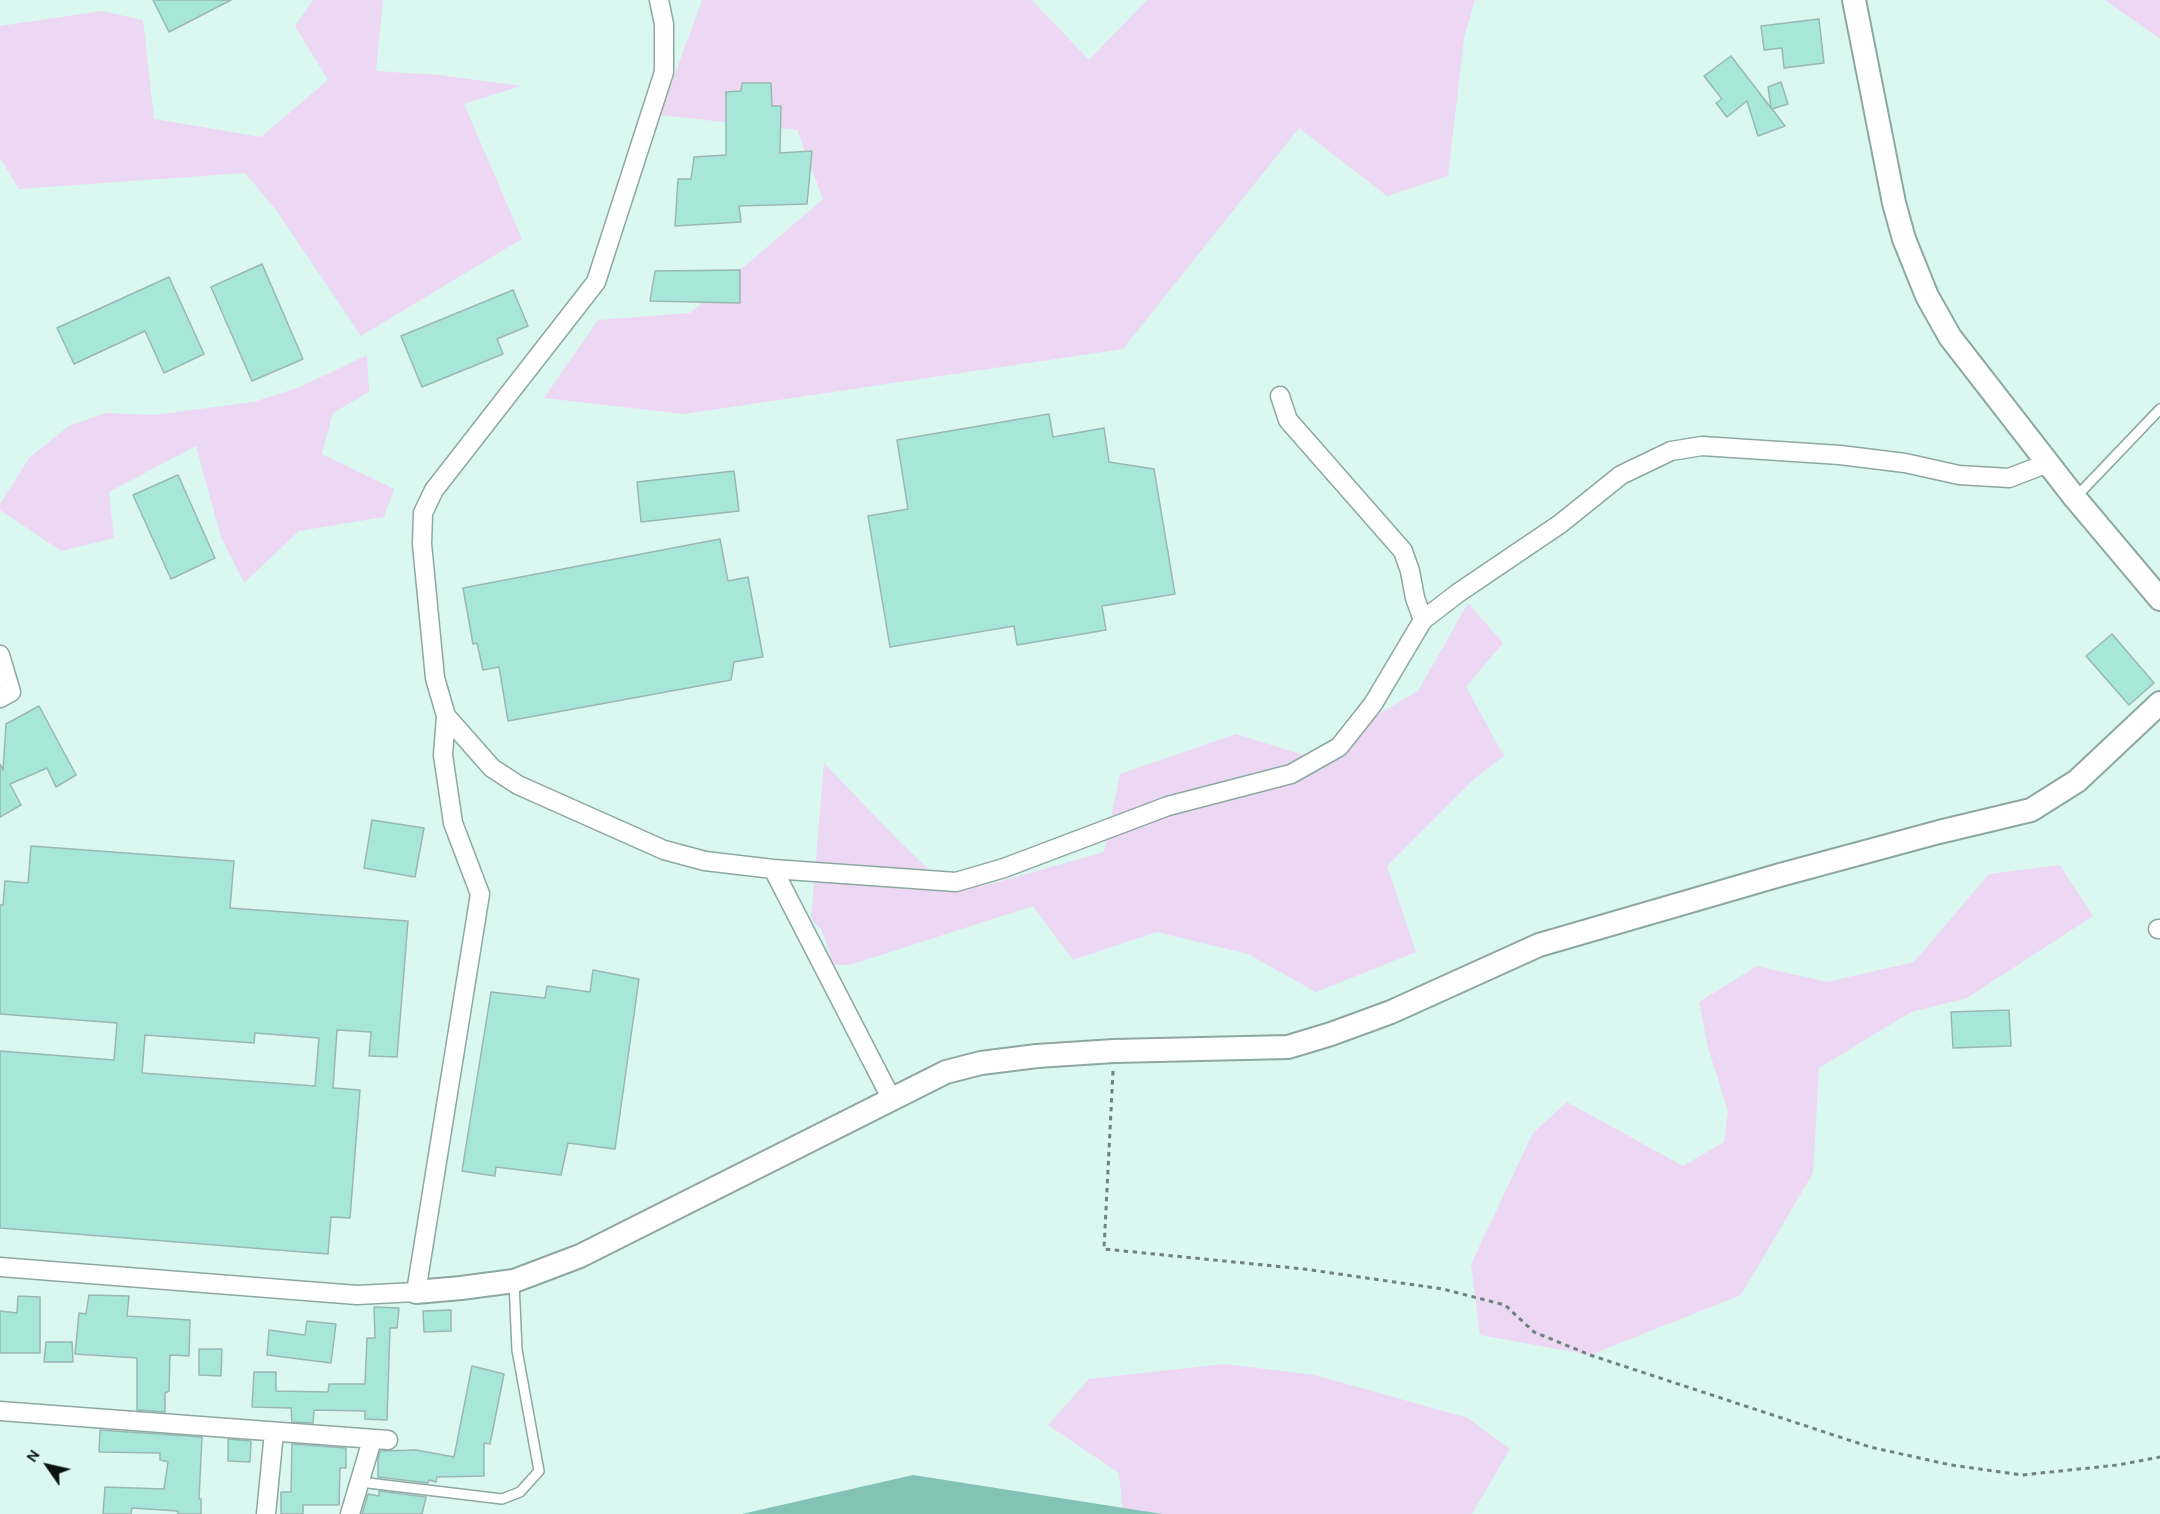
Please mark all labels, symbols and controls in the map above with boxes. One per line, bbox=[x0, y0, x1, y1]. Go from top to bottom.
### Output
north arrow bbox=[18, 1436, 78, 1496]
text: N bbox=[22, 1446, 44, 1466]

